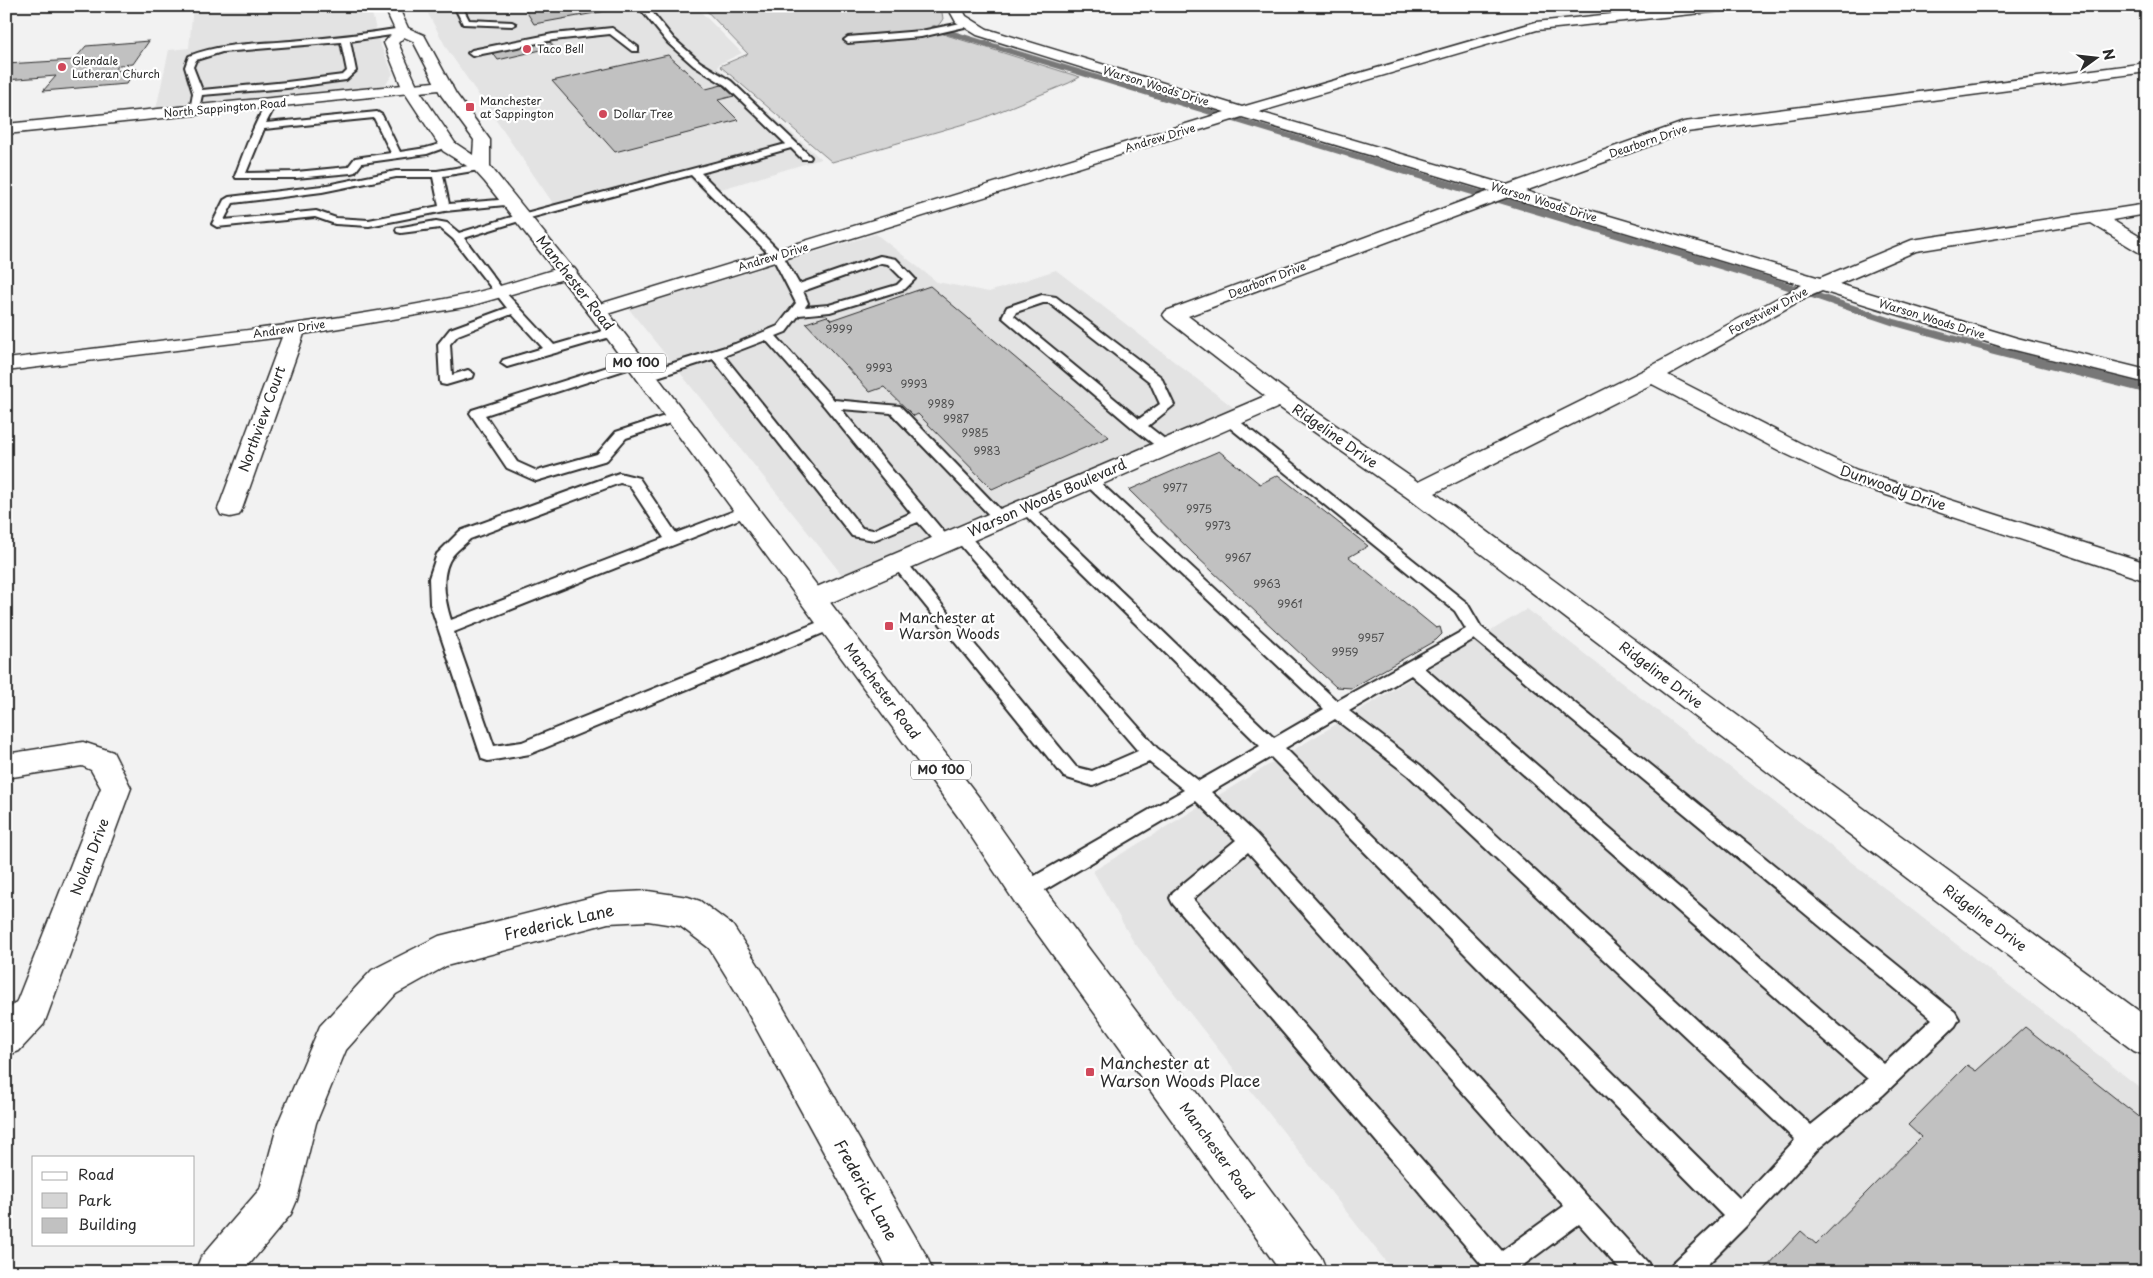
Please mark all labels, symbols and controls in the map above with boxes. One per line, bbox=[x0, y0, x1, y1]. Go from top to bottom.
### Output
north arrow bbox=[2070, 32, 2120, 82]
place label: Taco Bell bbox=[537, 40, 584, 57]
marker: Taco Bell bbox=[521, 43, 533, 55]
text: N bbox=[2097, 46, 2121, 63]
place label: Glendale Lutheran Church bbox=[72, 52, 160, 82]
marker: Glendale Lutheran Church bbox=[56, 61, 68, 73]
street label: Warson Woods Drive bbox=[1101, 61, 1212, 110]
place label: Manchester at Sappington bbox=[480, 92, 554, 122]
street label: North Sappington Road bbox=[163, 94, 287, 121]
marker: Manchester at Sappington bbox=[464, 101, 476, 113]
place label: Dollar Tree bbox=[613, 105, 673, 122]
marker: Dollar Tree bbox=[597, 108, 609, 120]
street label: Andrew Drive bbox=[1123, 119, 1197, 156]
street label: Dearborn Drive bbox=[1606, 119, 1689, 162]
street label: Warson Woods Drive bbox=[1489, 177, 1600, 226]
street label: Manchester Road bbox=[532, 231, 619, 335]
street label: Andrew Drive bbox=[736, 238, 810, 275]
street label: Dearborn Drive bbox=[1226, 257, 1308, 302]
street label: Forestview Drive bbox=[1725, 282, 1811, 339]
street label: Warson Woods Drive bbox=[1877, 294, 1988, 343]
street label: Andrew Drive bbox=[252, 315, 326, 342]
house number: 9999 bbox=[826, 320, 853, 337]
road number: MO 100 bbox=[606, 353, 666, 372]
house number: 9993 bbox=[865, 359, 893, 376]
street label: Northview Court bbox=[233, 363, 291, 475]
house number: 9993 bbox=[900, 375, 928, 392]
house number: 9989 bbox=[928, 395, 955, 412]
street label: Ridgeline Drive bbox=[1288, 398, 1382, 473]
house number: 9987 bbox=[943, 410, 969, 427]
house number: 9985 bbox=[961, 424, 989, 441]
house number: 9983 bbox=[973, 442, 1001, 459]
street label: Warson Woods Boulevard bbox=[964, 453, 1130, 542]
street label: Dunwoody Drive bbox=[1837, 460, 1949, 515]
house number: 9977 bbox=[1162, 479, 1188, 496]
house number: 9975 bbox=[1186, 500, 1212, 517]
house number: 9973 bbox=[1205, 517, 1231, 534]
house number: 9967 bbox=[1225, 549, 1251, 566]
house number: 9963 bbox=[1253, 575, 1281, 592]
house number: 9961 bbox=[1277, 595, 1303, 612]
place label: Manchester at Warson Woods bbox=[899, 607, 1000, 644]
marker: Manchester at Warson Woods bbox=[883, 620, 895, 632]
house number: 9957 bbox=[1358, 629, 1384, 646]
street label: Ridgeline Drive bbox=[1615, 636, 1708, 713]
street label: Manchester Road bbox=[839, 638, 926, 743]
house number: 9959 bbox=[1332, 643, 1359, 660]
road number: MO 100 bbox=[911, 760, 971, 780]
street label: Nolan Drive bbox=[65, 815, 114, 898]
street label: Ridgeline Drive bbox=[1939, 879, 2032, 956]
street label: Frederick Lane bbox=[501, 897, 616, 945]
place label: Manchester at Warson Woods Place bbox=[1100, 1050, 1260, 1092]
marker: Manchester at Warson Woods Place bbox=[1084, 1066, 1096, 1078]
street label: Manchester Road bbox=[1175, 1098, 1260, 1204]
street label: Frederick Lane bbox=[829, 1135, 905, 1244]
legend bbox=[32, 1156, 195, 1246]
text: Road bbox=[78, 1162, 114, 1185]
text: Park bbox=[78, 1188, 112, 1211]
text: Building bbox=[78, 1212, 137, 1235]

